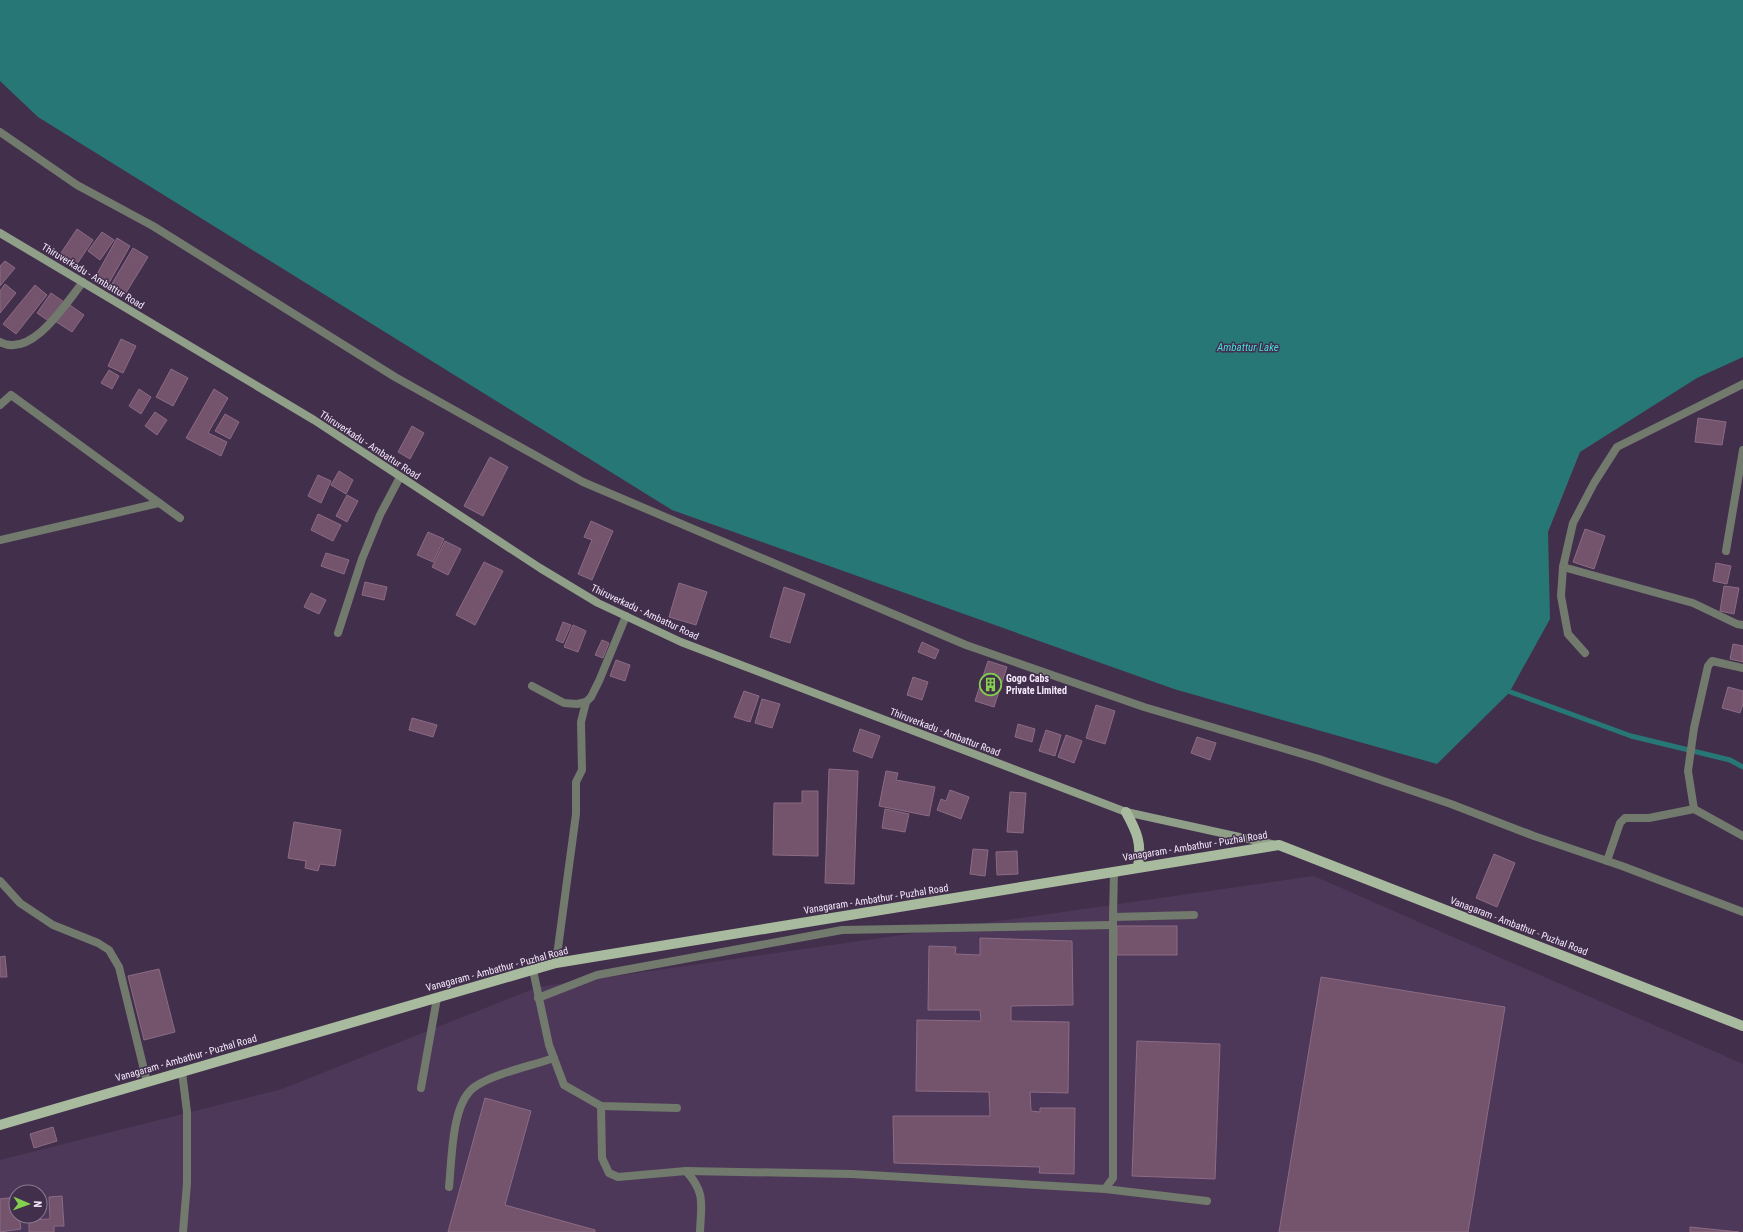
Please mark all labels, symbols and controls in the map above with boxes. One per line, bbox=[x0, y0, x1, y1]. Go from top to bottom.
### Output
street label: Thiruverkadu - Ambattur Road bbox=[40, 241, 146, 311]
water label: Ambattur Lake bbox=[1216, 341, 1279, 354]
street label: Thiruverkadu - Ambattur Road bbox=[318, 408, 422, 482]
street label: Thiruverkadu - Ambattur Road bbox=[589, 582, 701, 642]
building icon: Gogo Cabs Private Limited bbox=[978, 671, 1004, 697]
place label: Gogo Cabs Private Limited bbox=[1006, 673, 1067, 696]
street label: Thiruverkadu - Ambattur Road bbox=[888, 706, 1002, 758]
street label: Vanagaram - Ambathur - Puzhal Road bbox=[1122, 829, 1268, 863]
street label: Vanagaram - Ambathur - Puzhal Road bbox=[803, 882, 949, 916]
street label: Vanagaram - Ambathur - Puzhal Road bbox=[1449, 895, 1589, 957]
street label: Vanagaram - Ambathur - Puzhal Road bbox=[425, 945, 569, 993]
street label: Vanagaram - Ambathur - Puzhal Road bbox=[114, 1033, 258, 1083]
north arrow bbox=[8, 1184, 48, 1224]
text: N bbox=[31, 1201, 44, 1208]

